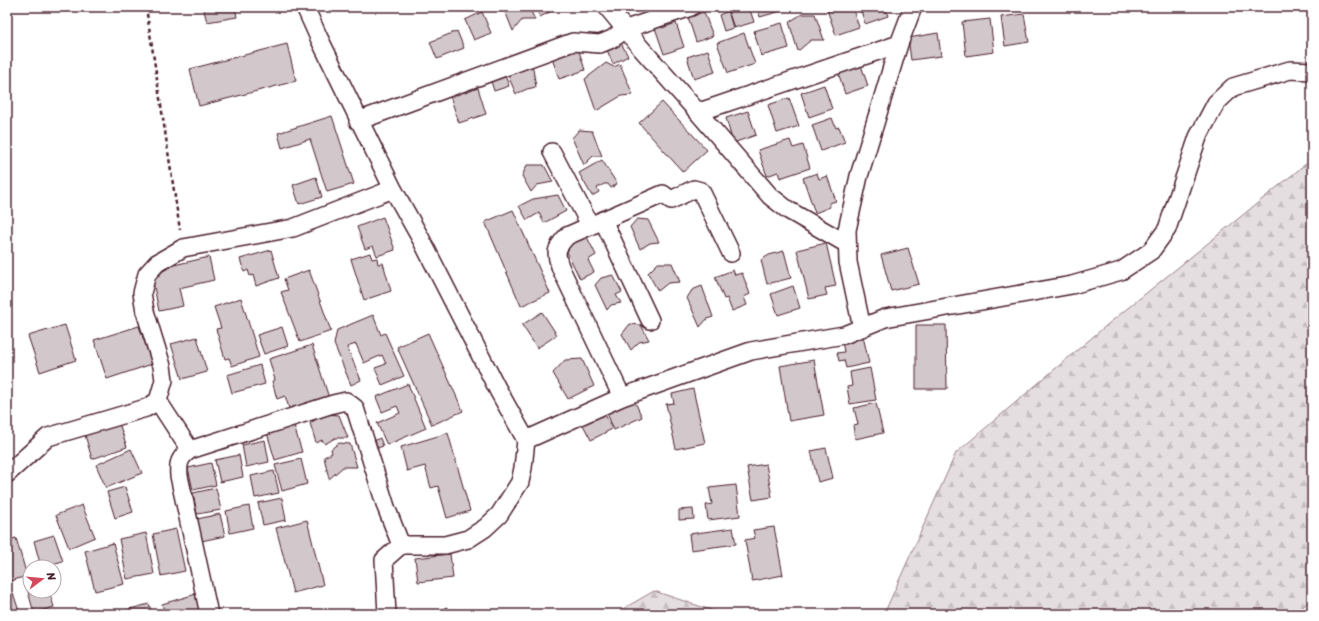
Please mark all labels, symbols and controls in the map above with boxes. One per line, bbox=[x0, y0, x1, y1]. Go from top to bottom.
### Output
north arrow bbox=[22, 559, 62, 599]
text: N bbox=[41, 569, 61, 583]

